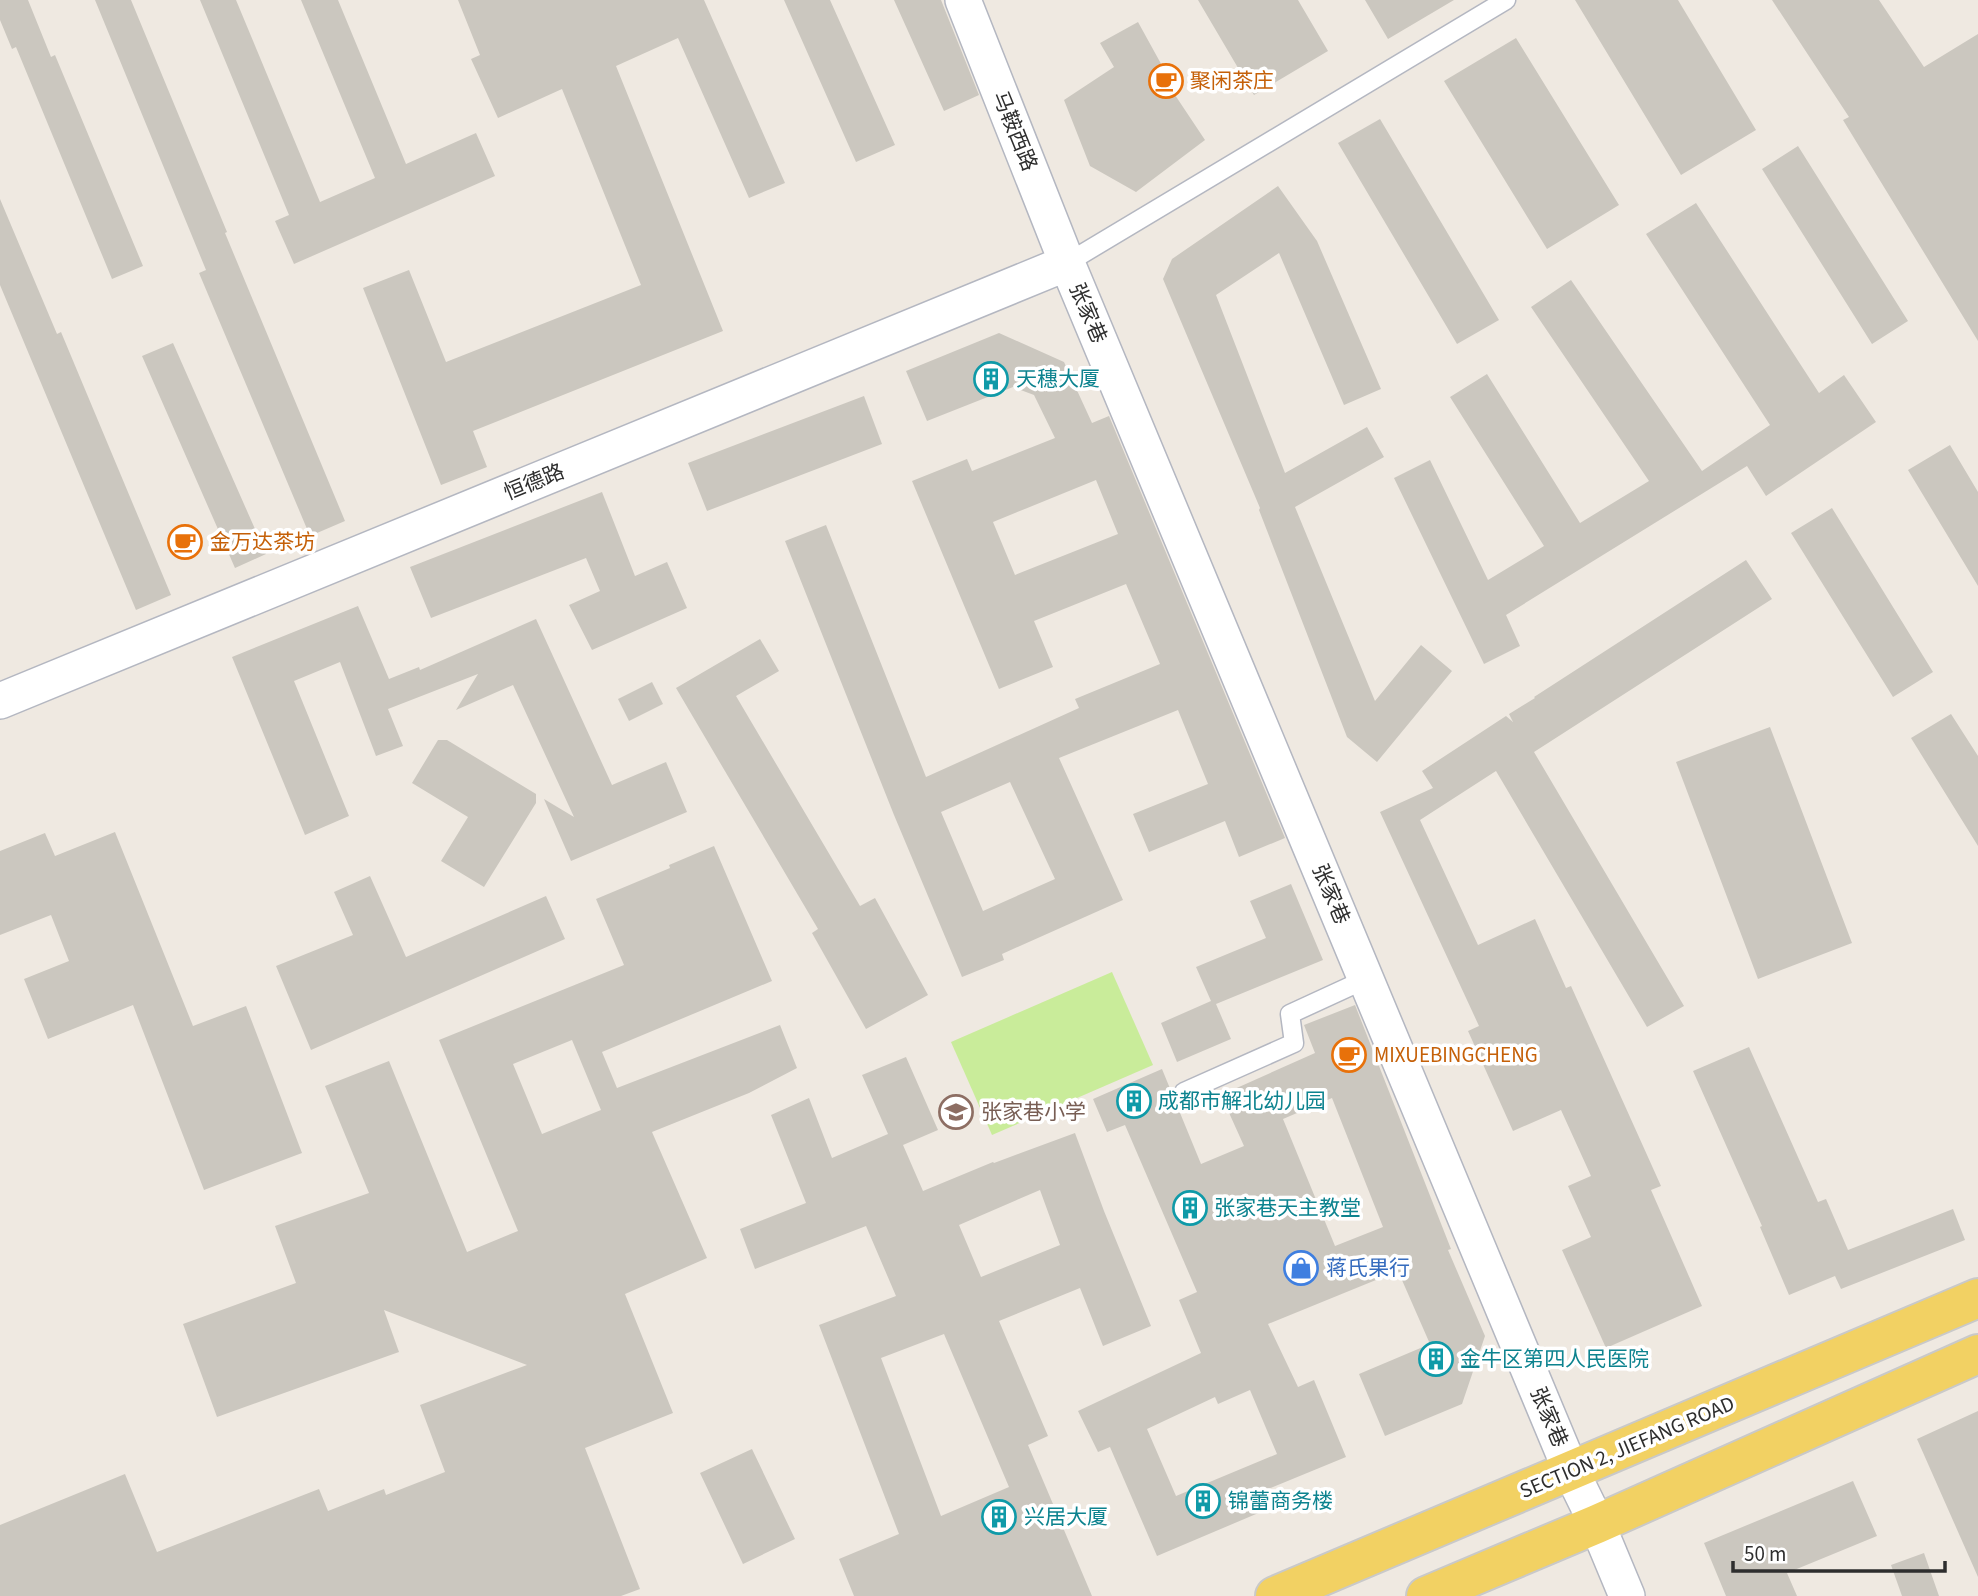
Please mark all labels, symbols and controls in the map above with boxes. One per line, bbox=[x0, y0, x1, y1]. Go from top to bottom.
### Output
cafe icon: 聚闲茶庄 bbox=[1147, 62, 1185, 100]
place label: 聚闲茶庄 bbox=[1190, 66, 1274, 96]
street label: 马鞍西路 bbox=[985, 86, 1045, 176]
street label: 张家巷 bbox=[1062, 278, 1114, 348]
building icon: 天穗大厦 bbox=[972, 360, 1010, 398]
place label: 天穗大厦 bbox=[1016, 364, 1100, 394]
street label: 恒德路 bbox=[499, 456, 569, 508]
cafe icon: 金万达茶坊 bbox=[166, 523, 204, 561]
place label: 金万达茶坊 bbox=[210, 527, 315, 557]
street label: 张家巷 bbox=[1305, 859, 1357, 929]
cafe icon: MIXUEBINGCHENG bbox=[1330, 1036, 1368, 1074]
place label: MIXUEBINGCHENG bbox=[1374, 1040, 1538, 1070]
building icon: 成都市解北幼儿园 bbox=[1115, 1082, 1153, 1120]
place label: 成都市解北幼儿园 bbox=[1158, 1086, 1326, 1116]
school or university icon: 张家巷小学 bbox=[937, 1093, 975, 1131]
place label: 张家巷小学 bbox=[981, 1097, 1086, 1127]
building icon: 张家巷天主教堂 bbox=[1171, 1189, 1209, 1227]
place label: 张家巷天主教堂 bbox=[1214, 1193, 1361, 1223]
shop icon: 蒋氏果行 bbox=[1282, 1249, 1320, 1287]
place label: 蒋氏果行 bbox=[1326, 1253, 1410, 1283]
building icon: 金牛区第四人民医院 bbox=[1417, 1340, 1455, 1378]
place label: 金牛区第四人民医院 bbox=[1460, 1344, 1649, 1374]
street label: 张家巷 bbox=[1523, 1382, 1575, 1452]
street label: SECTION 2, JIEFANG ROAD bbox=[1515, 1388, 1739, 1506]
building icon: 锦蕾商务楼 bbox=[1184, 1482, 1222, 1520]
place label: 锦蕾商务楼 bbox=[1228, 1486, 1333, 1516]
building icon: 兴居大厦 bbox=[980, 1498, 1018, 1536]
place label: 兴居大厦 bbox=[1024, 1502, 1108, 1532]
scale bar bbox=[1733, 1530, 1945, 1574]
text: 50 m bbox=[1744, 1539, 1786, 1569]

